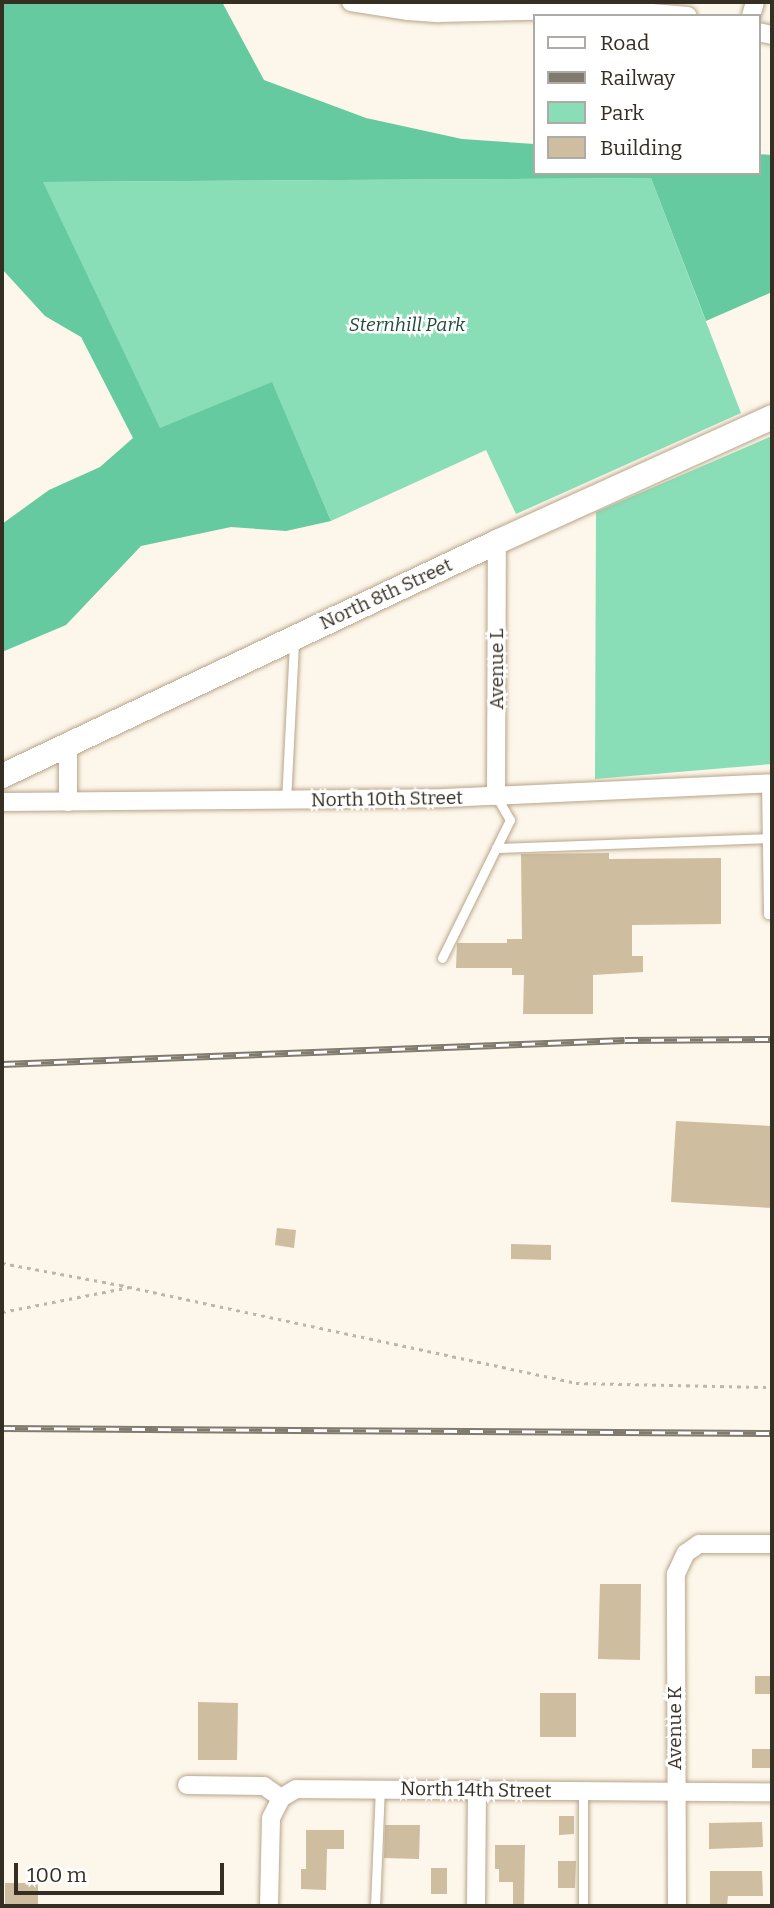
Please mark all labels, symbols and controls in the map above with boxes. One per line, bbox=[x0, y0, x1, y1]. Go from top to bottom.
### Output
legend bbox=[532, 14, 760, 175]
text: Road bbox=[600, 30, 649, 56]
text: Railway bbox=[600, 65, 675, 91]
text: Park bbox=[600, 100, 644, 126]
text: Building bbox=[600, 135, 682, 161]
park label: Sternhill Park bbox=[349, 314, 465, 336]
street label: North 8th Street bbox=[316, 553, 456, 635]
street label: Avenue L bbox=[486, 628, 508, 710]
street label: North 10th Street bbox=[311, 786, 463, 812]
street label: Avenue K bbox=[664, 1686, 686, 1770]
street label: North 14th Street bbox=[400, 1777, 552, 1803]
scale bar bbox=[18, 1848, 228, 1892]
text: 100 m bbox=[27, 1862, 87, 1888]

